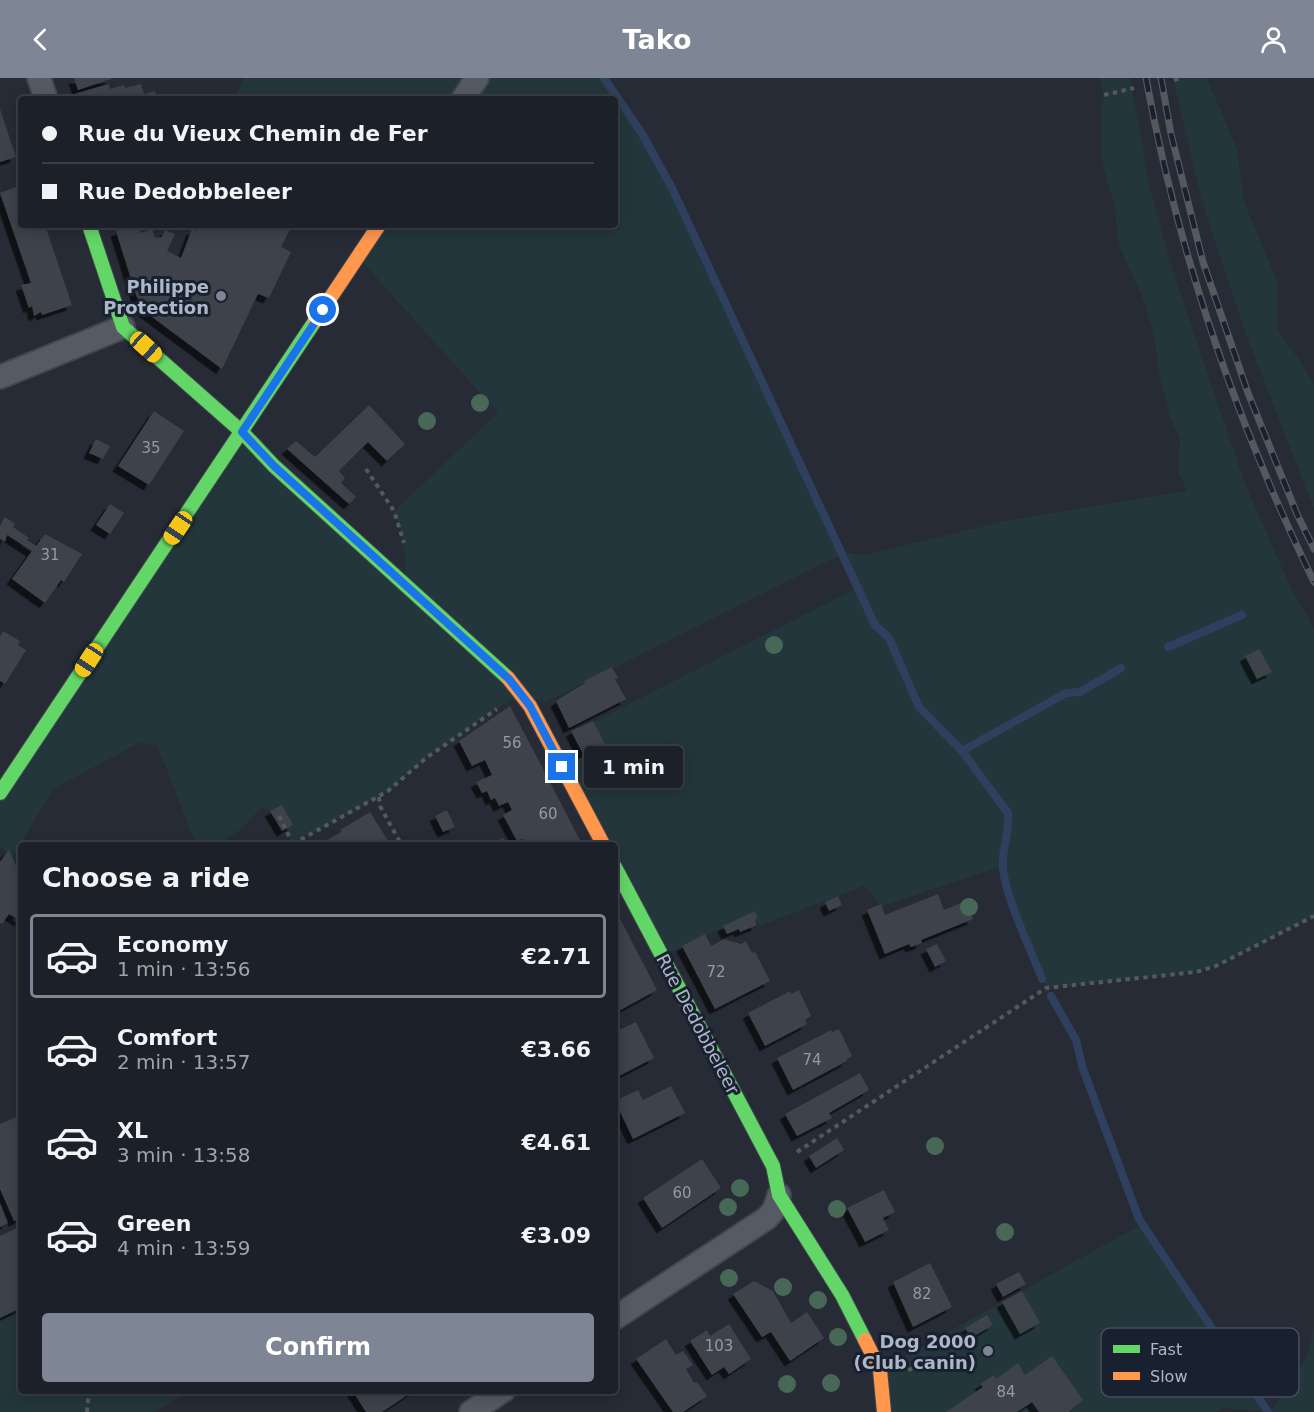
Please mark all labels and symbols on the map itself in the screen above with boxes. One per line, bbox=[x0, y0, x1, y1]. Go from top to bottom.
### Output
place label: Philippe Protection bbox=[103, 276, 209, 318]
marker: Philippe Protection bbox=[214, 289, 228, 303]
route start bbox=[309, 296, 336, 323]
car bbox=[127, 328, 165, 366]
house number: 35 bbox=[141, 439, 161, 457]
car bbox=[160, 508, 196, 548]
house number: 31 bbox=[40, 546, 60, 564]
car bbox=[72, 640, 106, 680]
house number: 56 bbox=[502, 734, 522, 752]
callout: 1 min bbox=[583, 746, 682, 788]
route end bbox=[548, 753, 575, 780]
house number: 60 bbox=[538, 805, 558, 823]
street label: Rue Dedobbeleer bbox=[652, 950, 744, 1098]
house number: 72 bbox=[706, 963, 726, 981]
house number: 74 bbox=[802, 1051, 822, 1069]
house number: 60 bbox=[672, 1184, 692, 1202]
house number: 82 bbox=[912, 1285, 932, 1303]
legend bbox=[1101, 1328, 1299, 1397]
place label: Dog 2000 (Club canin) bbox=[854, 1331, 976, 1373]
house number: 103 bbox=[705, 1337, 733, 1355]
text: Fast bbox=[1150, 1340, 1182, 1359]
marker: Dog 2000 (Club canin) bbox=[981, 1344, 995, 1358]
text: Slow bbox=[1150, 1367, 1187, 1386]
house number: 84 bbox=[996, 1383, 1016, 1401]

